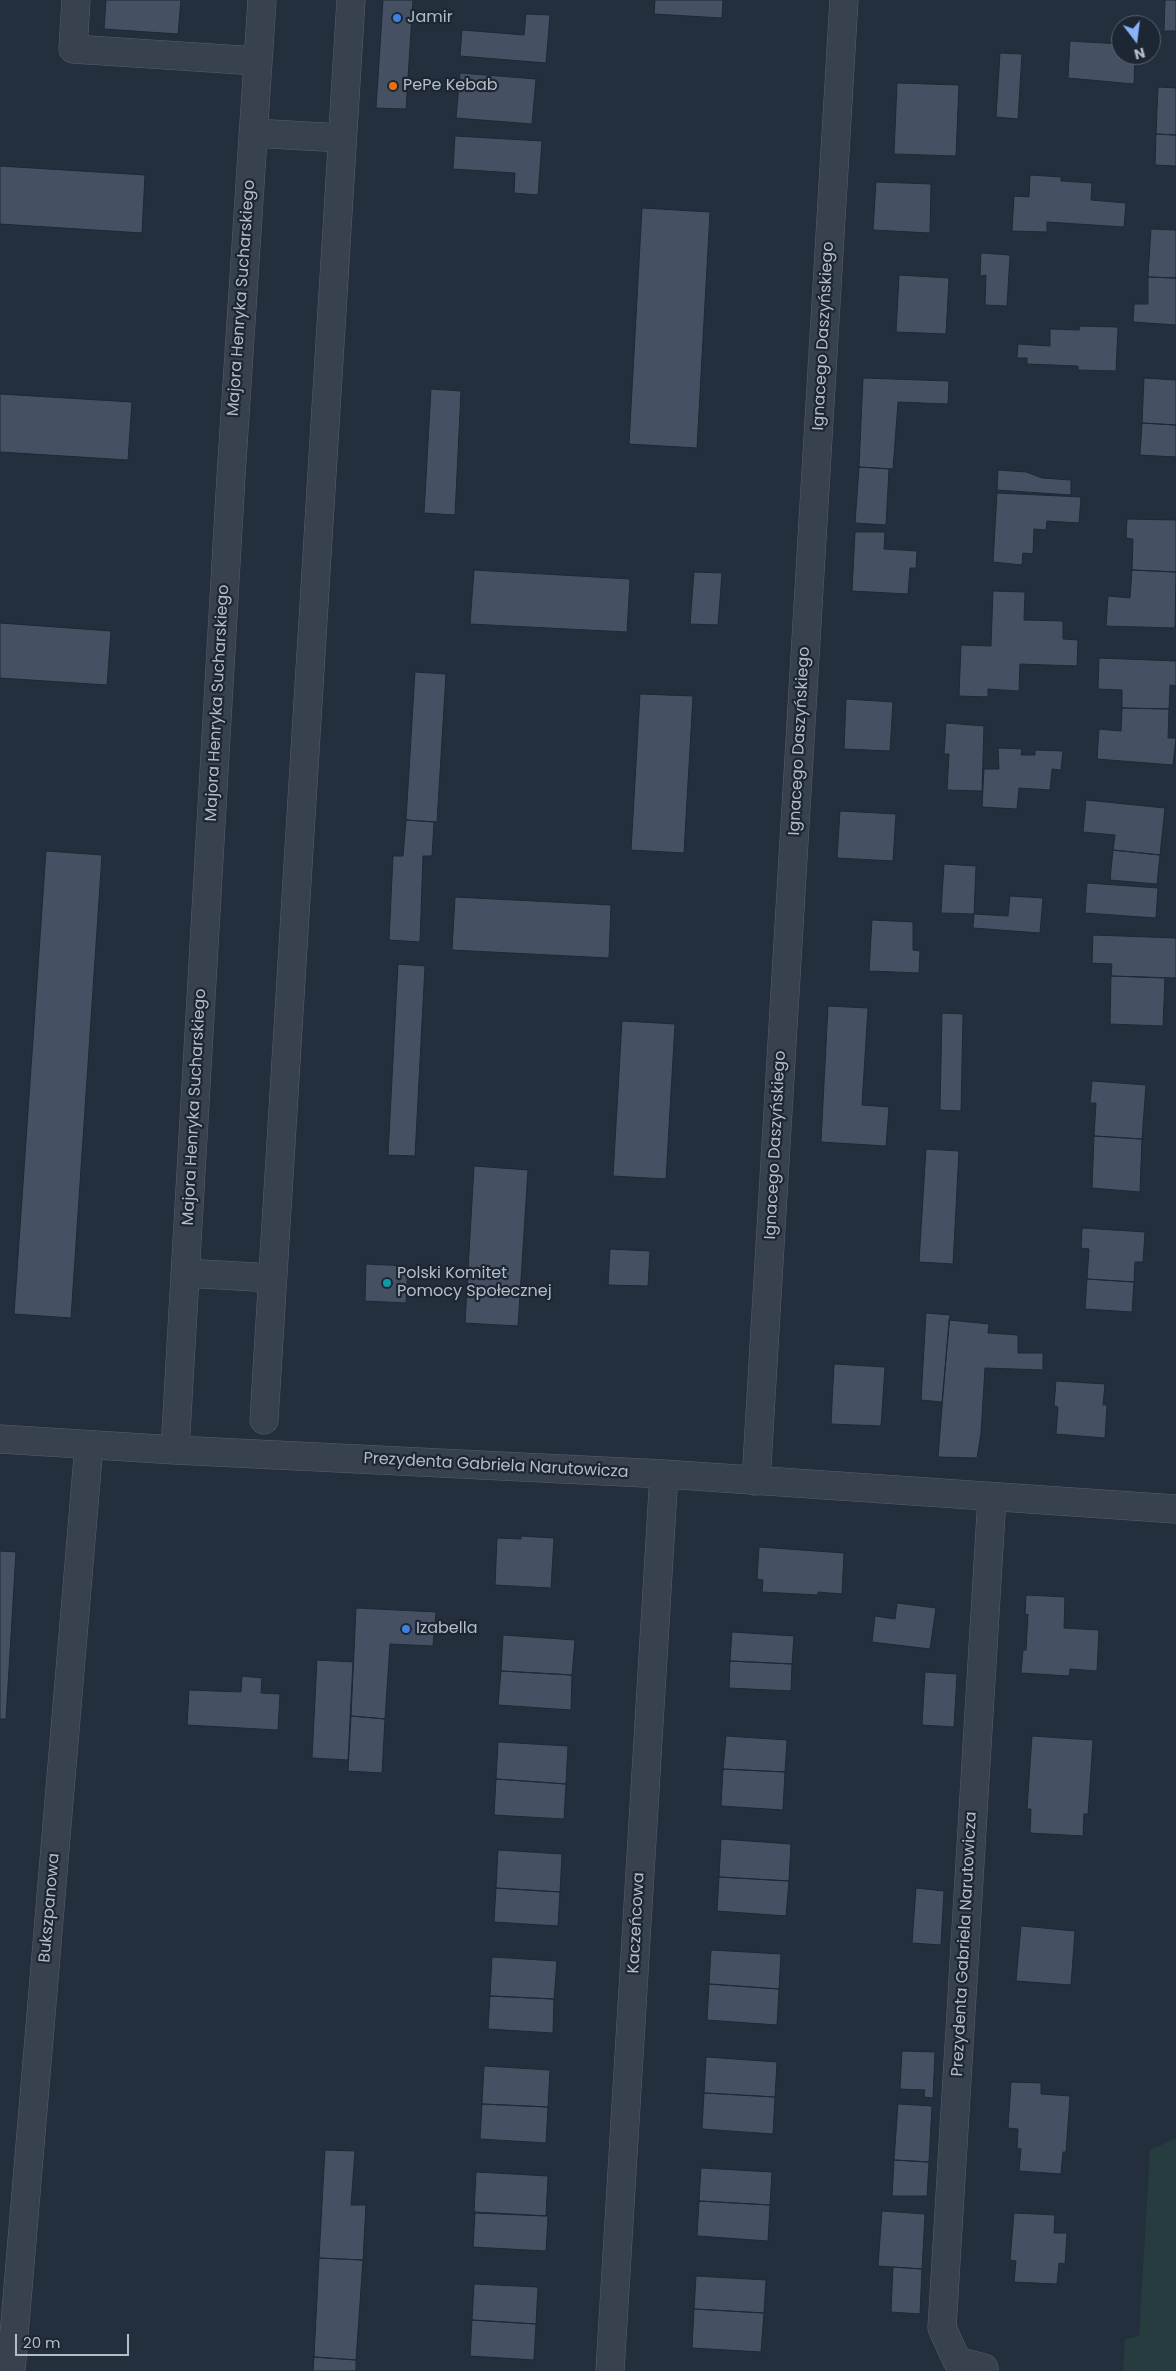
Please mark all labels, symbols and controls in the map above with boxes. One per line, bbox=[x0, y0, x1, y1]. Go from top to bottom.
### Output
place label: Jamir bbox=[407, 8, 453, 28]
marker: Jamir bbox=[391, 12, 403, 24]
north arrow bbox=[1111, 15, 1161, 65]
text: N bbox=[1132, 43, 1147, 65]
place label: PePe Kebab bbox=[403, 76, 498, 96]
marker: PePe Kebab bbox=[387, 80, 399, 92]
street label: Majora Henryka Sucharskiego bbox=[224, 179, 260, 417]
street label: Ignacego Daszyńskiego bbox=[809, 241, 839, 431]
street label: Majora Henryka Sucharskiego bbox=[202, 584, 234, 822]
street label: Ignacego Daszyńskiego bbox=[785, 646, 815, 836]
street label: Majora Henryka Sucharskiego bbox=[179, 988, 211, 1226]
street label: Ignacego Daszyńskiego bbox=[761, 1050, 791, 1240]
place label: Polski Komitet Pomocy Społecznej bbox=[397, 1264, 552, 1302]
marker: Polski Komitet Pomocy Społecznej bbox=[381, 1277, 393, 1289]
street label: Prezydenta Gabriela Narutowicza bbox=[363, 1449, 629, 1483]
place label: Izabella bbox=[416, 1619, 477, 1639]
marker: Izabella bbox=[400, 1623, 412, 1635]
street label: Prezydenta Gabriela Narutowicza bbox=[948, 1811, 982, 2077]
street label: Bukszpanowa bbox=[36, 1852, 64, 1964]
street label: Kaczeńcowa bbox=[625, 1872, 649, 1974]
scale bar bbox=[18, 2324, 131, 2356]
text: 20 m bbox=[23, 2332, 61, 2353]

